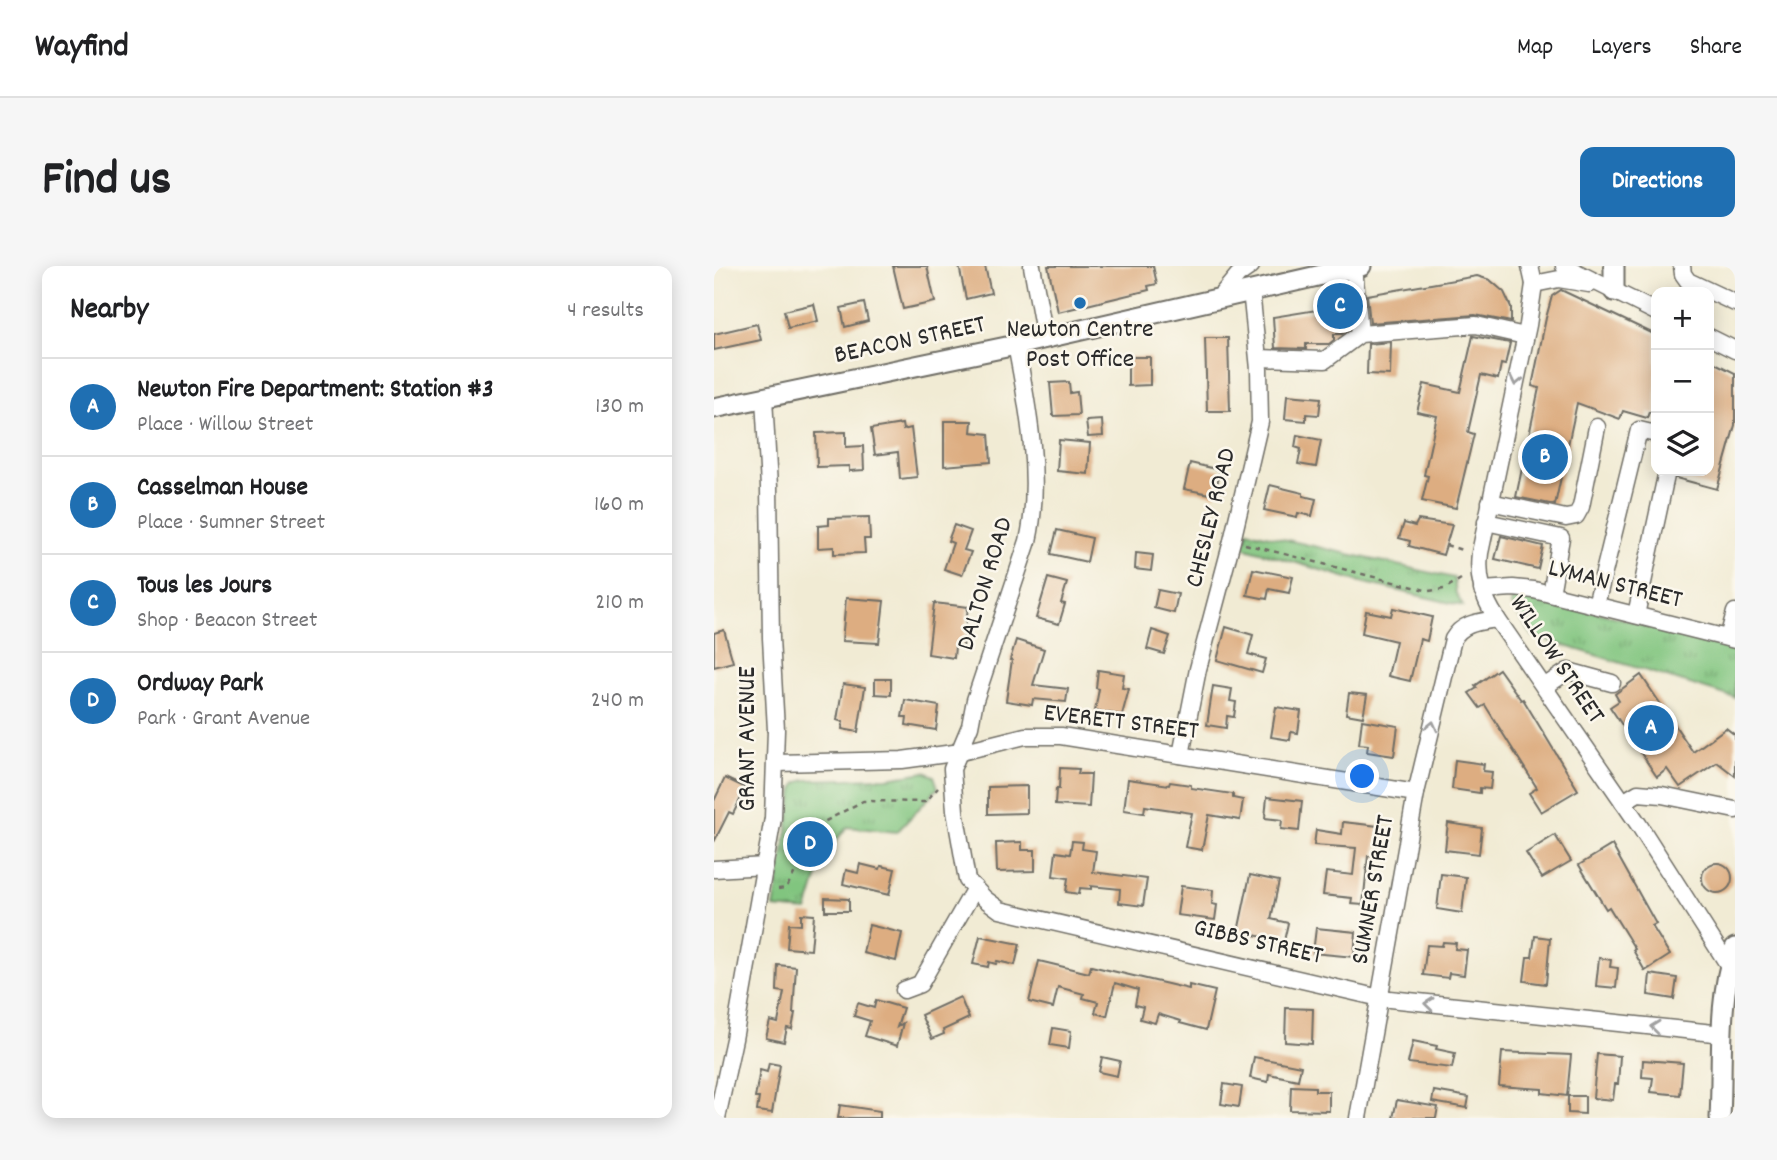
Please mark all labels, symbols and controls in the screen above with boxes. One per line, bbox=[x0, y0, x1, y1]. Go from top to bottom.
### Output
text: Wayfind bbox=[35, 25, 129, 72]
text: Map bbox=[1517, 31, 1553, 65]
text: Layers bbox=[1591, 31, 1652, 65]
text: Share bbox=[1690, 31, 1742, 65]
text: Find us bbox=[42, 147, 171, 217]
button: Directions bbox=[1580, 147, 1735, 217]
pin: C bbox=[1317, 280, 1363, 332]
map controls bbox=[1651, 287, 1714, 476]
button: + bbox=[1651, 287, 1714, 350]
text: Nearby bbox=[70, 290, 148, 333]
text: 4 results bbox=[567, 295, 644, 328]
marker: Newton Centre Post Office bbox=[1072, 295, 1088, 311]
street label: BEACON STREET bbox=[831, 307, 989, 375]
place label: Newton Centre Post Office bbox=[1006, 312, 1154, 379]
button: − bbox=[1651, 350, 1714, 413]
text: Newton Fire Department: Station #3 bbox=[137, 372, 494, 409]
one-way arrow bbox=[1509, 375, 1524, 387]
text: A bbox=[87, 391, 99, 424]
text: 130 m bbox=[595, 391, 644, 424]
text: Place · Willow Street bbox=[137, 409, 313, 442]
button: layers bbox=[1651, 413, 1714, 476]
pin: B bbox=[1522, 431, 1568, 483]
street label: CHESLEY ROAD bbox=[1177, 444, 1247, 592]
text: Casselman House bbox=[137, 470, 308, 507]
text: B bbox=[88, 489, 98, 522]
text: 160 m bbox=[594, 489, 644, 522]
text: Place · Sumner Street bbox=[137, 507, 325, 540]
street label: DALTON ROAD bbox=[948, 513, 1024, 655]
street label: LYMAN STREET bbox=[1544, 550, 1686, 620]
text: Tous les Jours bbox=[137, 568, 272, 605]
text: C bbox=[87, 587, 99, 620]
text: 210 m bbox=[595, 587, 644, 620]
street label: WILLOW STREET bbox=[1499, 588, 1613, 732]
text: Shop · Beacon Street bbox=[137, 605, 317, 638]
text: Ordway Park bbox=[137, 666, 264, 703]
street label: GRANT AVENUE bbox=[730, 666, 767, 811]
text: D bbox=[87, 685, 99, 718]
text: 240 m bbox=[591, 685, 644, 718]
street label: EVERETT STREET bbox=[1041, 695, 1201, 751]
pin: A bbox=[1628, 702, 1674, 754]
text: Park · Grant Avenue bbox=[137, 703, 310, 736]
one-way arrow bbox=[1424, 720, 1438, 732]
your location bbox=[1345, 759, 1379, 793]
street label: SUMNER STREET bbox=[1343, 812, 1405, 968]
pin: D bbox=[787, 818, 833, 870]
street label: GIBBS STREET bbox=[1190, 910, 1327, 976]
one-way arrow bbox=[1423, 997, 1435, 1012]
one-way arrow bbox=[1650, 1020, 1661, 1035]

